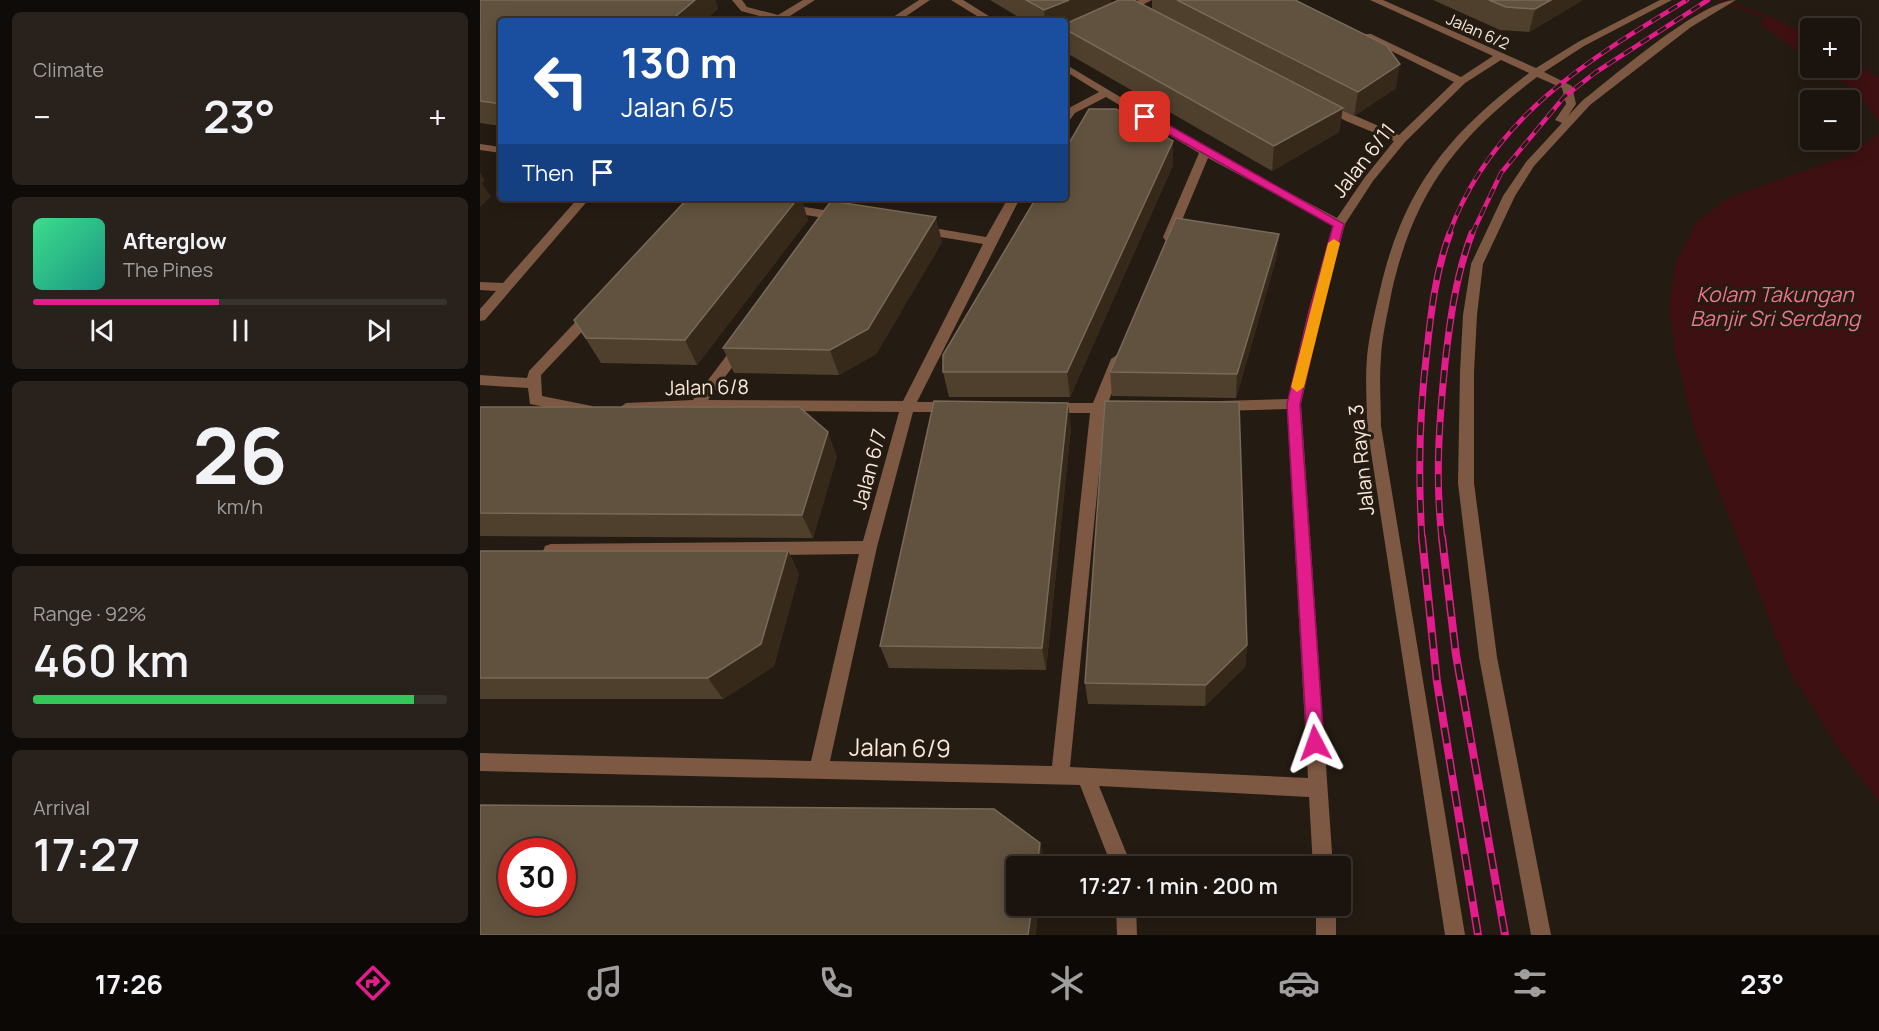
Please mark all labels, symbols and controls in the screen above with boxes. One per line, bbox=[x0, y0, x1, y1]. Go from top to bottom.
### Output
street label: Jalan 6/2 bbox=[1443, 7, 1513, 55]
map controls bbox=[1800, 18, 1860, 150]
button: + bbox=[1800, 18, 1860, 78]
text: 130 m bbox=[621, 33, 738, 91]
icon: left bbox=[522, 42, 600, 120]
text: Climate bbox=[33, 56, 104, 83]
text: 23° bbox=[203, 85, 276, 147]
text: Jalan 6/5 bbox=[621, 88, 734, 125]
button: − bbox=[1800, 90, 1860, 150]
pin bbox=[1119, 91, 1170, 142]
text: − bbox=[33, 94, 51, 139]
text: + bbox=[428, 94, 447, 139]
icon: arrive bbox=[1128, 100, 1161, 133]
street label: Jalan 6/11 bbox=[1325, 117, 1401, 203]
icon: arrive bbox=[586, 156, 619, 189]
text: Then bbox=[522, 158, 574, 188]
text: Afterglow bbox=[123, 226, 227, 256]
text: The Pines bbox=[123, 256, 213, 283]
water label: Kolam Takungan Banjir Sri Serdang bbox=[1690, 280, 1862, 332]
icon: previous bbox=[86, 314, 119, 347]
icon: pause bbox=[224, 314, 257, 347]
icon: next bbox=[362, 314, 395, 347]
street label: Jalan 6/8 bbox=[665, 373, 749, 401]
text: 26 bbox=[193, 401, 287, 507]
street label: Jalan Raya 3 bbox=[1342, 403, 1380, 517]
street label: Jalan 6/7 bbox=[845, 426, 893, 512]
text: km/h bbox=[217, 493, 263, 520]
text: Range · 92% bbox=[33, 600, 147, 627]
text: 460 km bbox=[33, 629, 189, 691]
position arrow bbox=[1283, 711, 1347, 775]
street label: Jalan 6/9 bbox=[849, 730, 951, 764]
text: Arrival bbox=[33, 794, 90, 821]
text: 17:27 bbox=[33, 823, 140, 885]
speed limit sign: 30 bbox=[498, 838, 576, 916]
text: 17:27 · 1 min · 200 m bbox=[1079, 871, 1278, 901]
icon: directions bbox=[352, 962, 394, 1004]
icon: music bbox=[584, 962, 626, 1004]
icon: phone bbox=[815, 962, 857, 1004]
icon: climate bbox=[1046, 962, 1088, 1004]
icon: car bbox=[1278, 962, 1320, 1004]
icon: filters bbox=[1509, 962, 1551, 1004]
text: 17:26 bbox=[95, 965, 163, 1002]
text: 23° bbox=[1740, 965, 1784, 1002]

